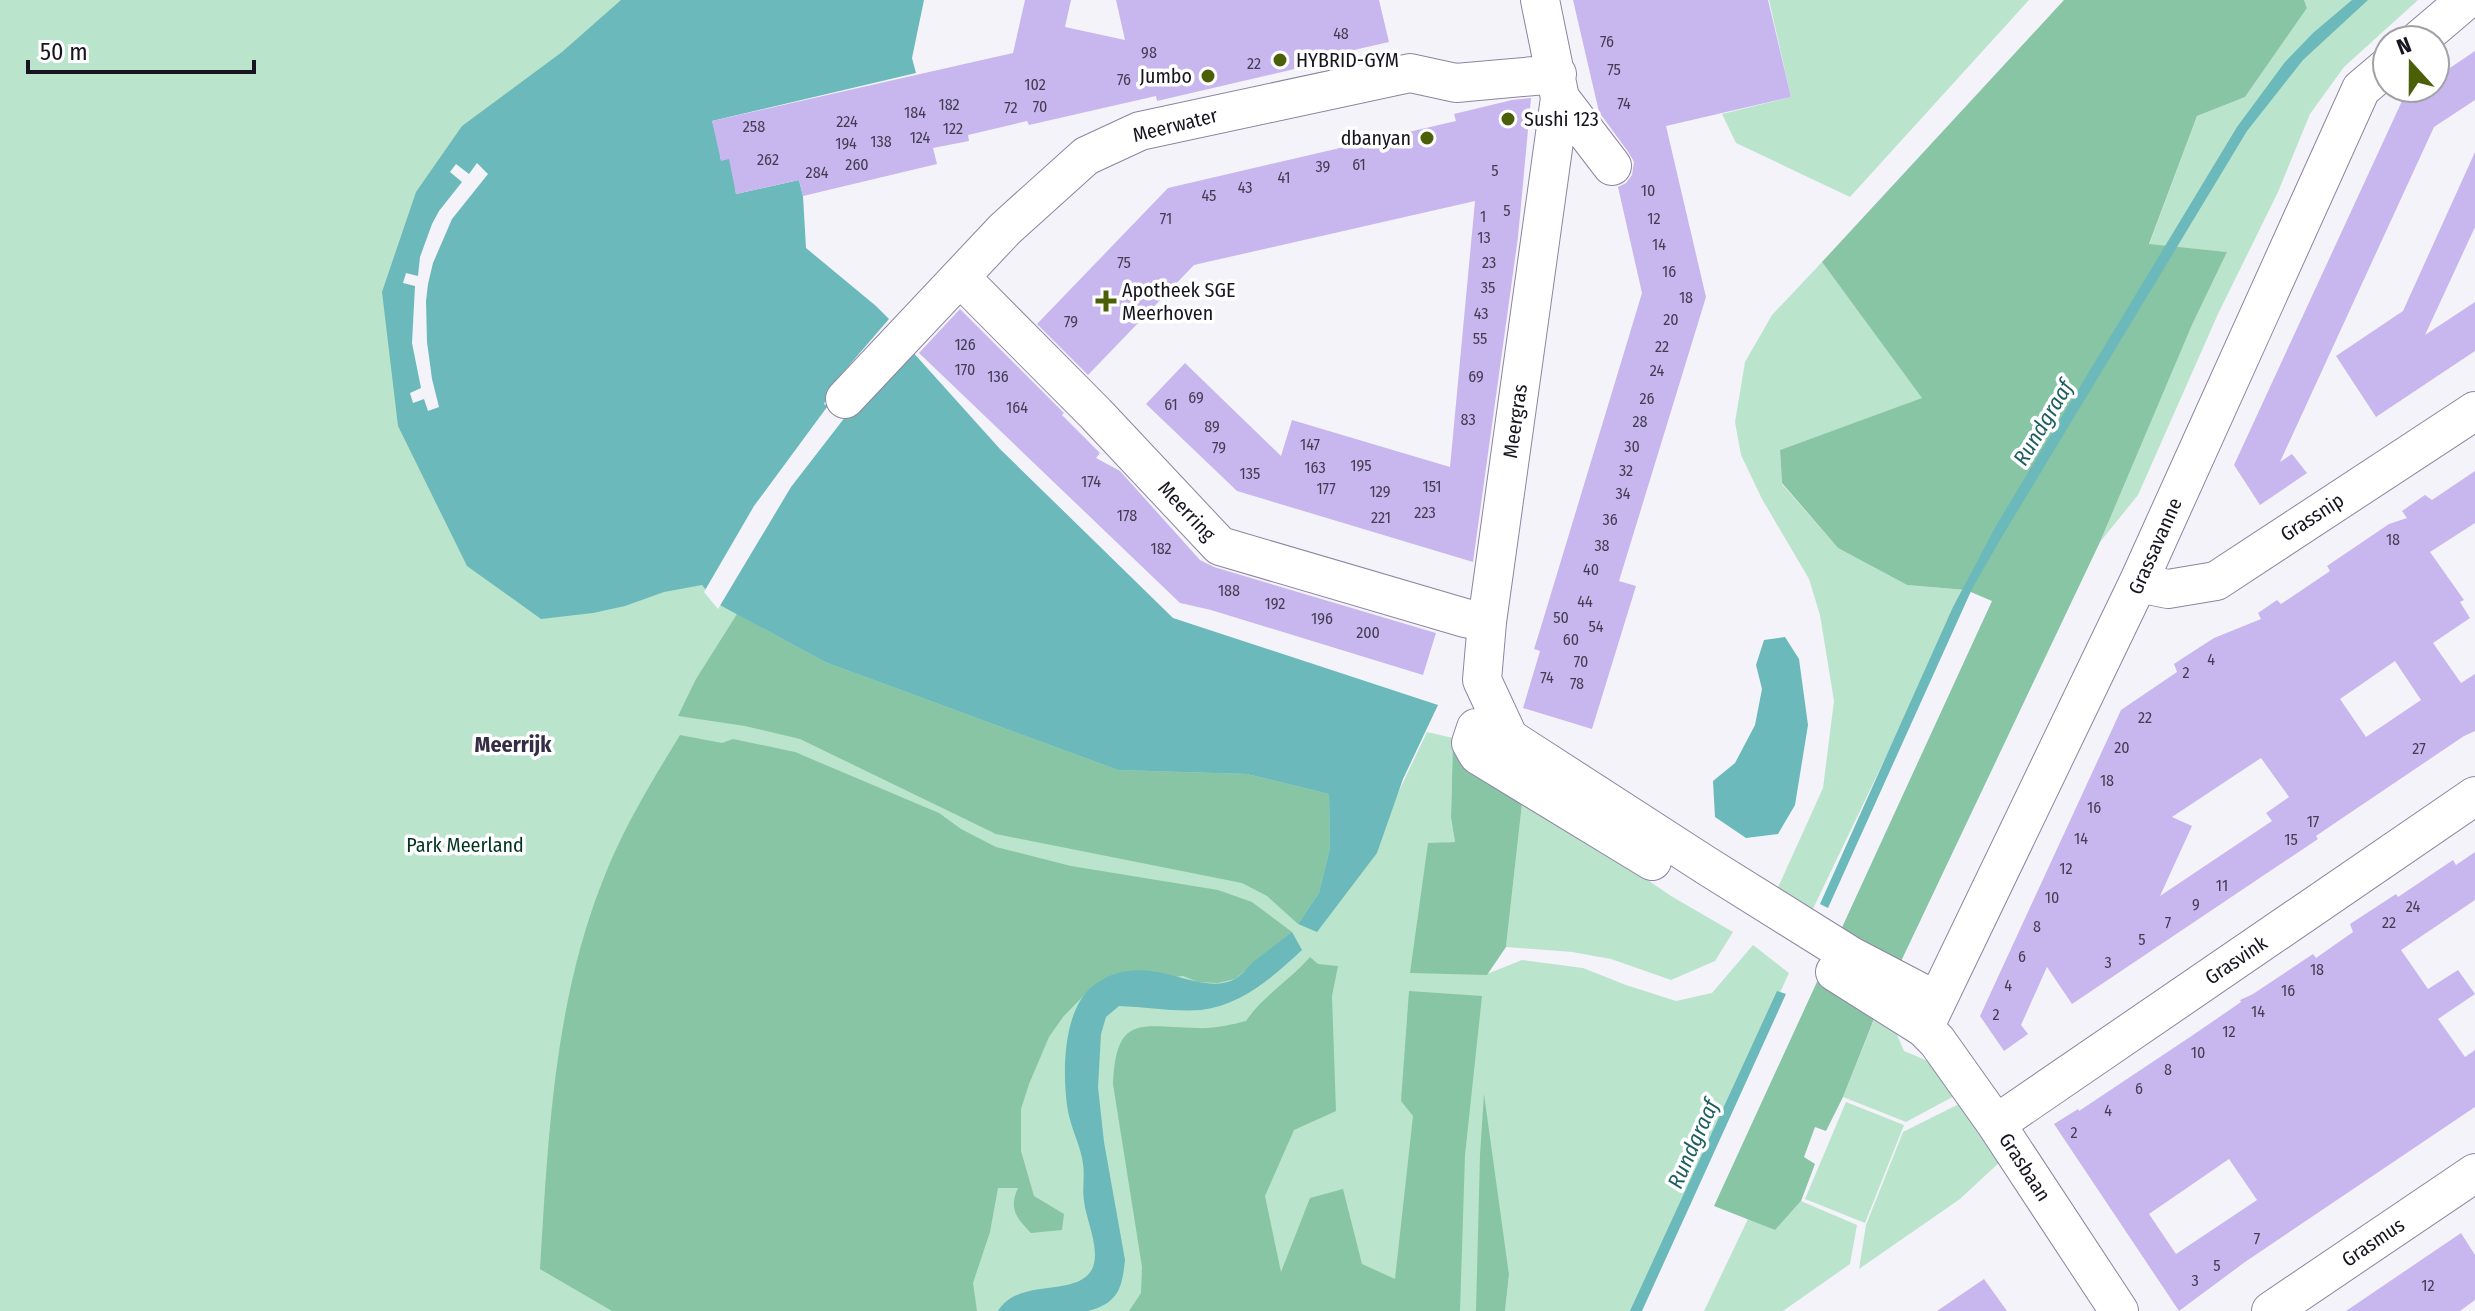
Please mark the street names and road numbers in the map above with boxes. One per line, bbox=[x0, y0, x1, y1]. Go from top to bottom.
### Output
street label: Meerwater bbox=[1130, 103, 1220, 147]
street label: Meergras bbox=[1498, 382, 1532, 460]
street label: Meerring bbox=[1153, 476, 1221, 546]
street label: Grassnip bbox=[2276, 488, 2348, 546]
street label: Grassavanne bbox=[2123, 494, 2187, 598]
street label: Grasvink bbox=[2200, 930, 2272, 989]
street label: Grasbaan bbox=[1994, 1128, 2056, 1206]
street label: Grasmus bbox=[2337, 1212, 2409, 1272]

